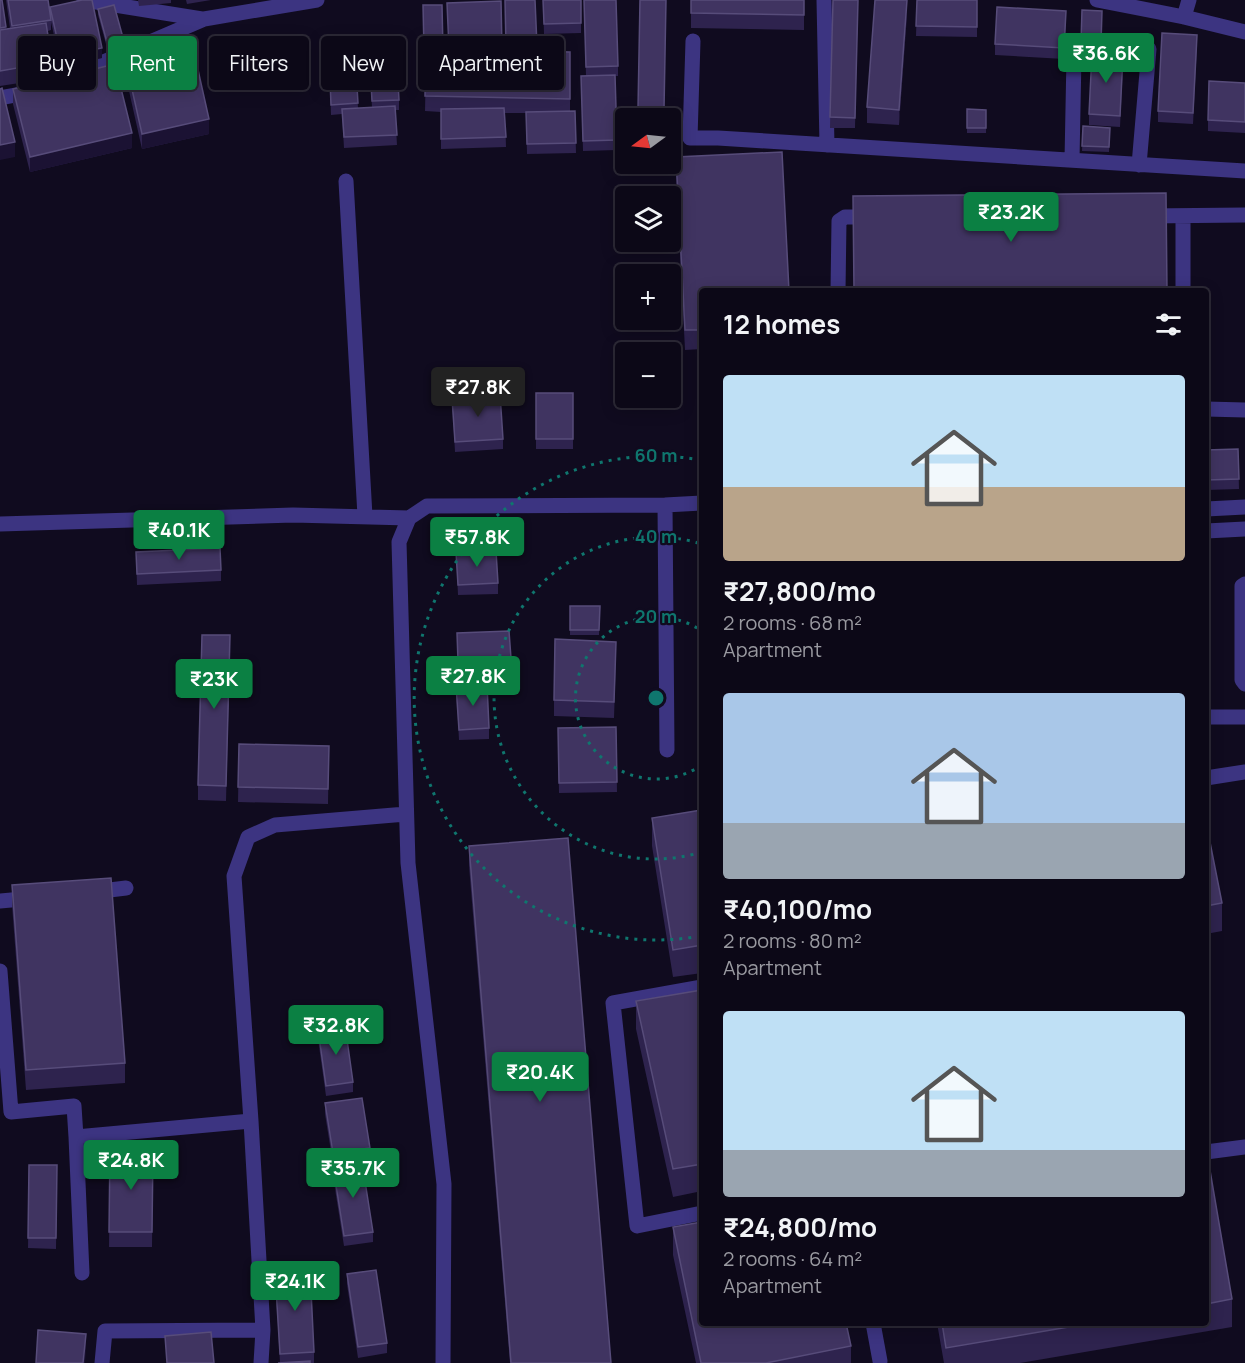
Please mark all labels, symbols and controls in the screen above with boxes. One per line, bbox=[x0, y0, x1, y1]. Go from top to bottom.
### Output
pin: ₹36.6K bbox=[1057, 33, 1155, 84]
chip: Buy bbox=[18, 36, 96, 90]
chip: Rent bbox=[108, 36, 197, 90]
chip: Filters bbox=[209, 36, 309, 90]
chip: New bbox=[321, 36, 406, 90]
chip: Apartment bbox=[418, 36, 564, 90]
text: ₹36.6K bbox=[1072, 39, 1140, 66]
north arrow bbox=[615, 108, 681, 174]
map controls bbox=[615, 108, 681, 408]
button: layers bbox=[615, 186, 681, 252]
pin: ₹23.2K bbox=[962, 192, 1060, 243]
text: ₹23.2K bbox=[978, 198, 1044, 225]
button: + bbox=[615, 264, 681, 330]
text: 12 homes bbox=[723, 306, 840, 342]
icon: filters bbox=[1152, 308, 1185, 341]
button: − bbox=[615, 342, 681, 408]
pin: ₹27.8K bbox=[429, 367, 527, 418]
text: ₹27.8K bbox=[445, 373, 511, 400]
icon: home bbox=[900, 414, 1008, 522]
text: 60 m bbox=[635, 443, 677, 467]
pin: ₹40.1K bbox=[130, 510, 228, 561]
text: ₹40.1K bbox=[147, 516, 211, 543]
pin: ₹57.8K bbox=[428, 517, 526, 568]
text: ₹57.8K bbox=[444, 523, 510, 550]
text: 40 m bbox=[635, 524, 677, 548]
text: ₹27,800/mo bbox=[723, 573, 876, 609]
text: 20 m bbox=[635, 604, 677, 628]
text: 2 rooms · 68 m² bbox=[723, 609, 862, 636]
text: Apartment bbox=[723, 636, 822, 663]
pin: ₹27.8K bbox=[424, 656, 522, 707]
pin: ₹23K bbox=[178, 659, 250, 710]
text: ₹27.8K bbox=[440, 662, 506, 689]
text: ₹23K bbox=[190, 665, 238, 692]
centre of rings bbox=[646, 688, 666, 708]
icon: home bbox=[900, 732, 1008, 840]
text: ₹40,100/mo bbox=[723, 891, 872, 927]
text: 2 rooms · 80 m² bbox=[723, 927, 862, 954]
text: Apartment bbox=[723, 954, 822, 981]
pin: ₹32.8K bbox=[287, 1005, 385, 1056]
text: ₹32.8K bbox=[302, 1011, 370, 1038]
icon: home bbox=[900, 1050, 1008, 1158]
pin: ₹20.4K bbox=[491, 1052, 589, 1103]
text: ₹20.4K bbox=[506, 1058, 574, 1085]
pin: ₹24.8K bbox=[82, 1140, 180, 1191]
text: ₹24.8K bbox=[98, 1146, 164, 1173]
pin: ₹35.7K bbox=[304, 1148, 402, 1199]
text: ₹35.7K bbox=[320, 1154, 386, 1181]
text: ₹24,800/mo bbox=[723, 1209, 877, 1245]
text: 2 rooms · 64 m² bbox=[723, 1245, 862, 1272]
pin: ₹24.1K bbox=[246, 1261, 344, 1312]
text: ₹24.1K bbox=[264, 1267, 326, 1294]
text: Apartment bbox=[723, 1272, 822, 1299]

